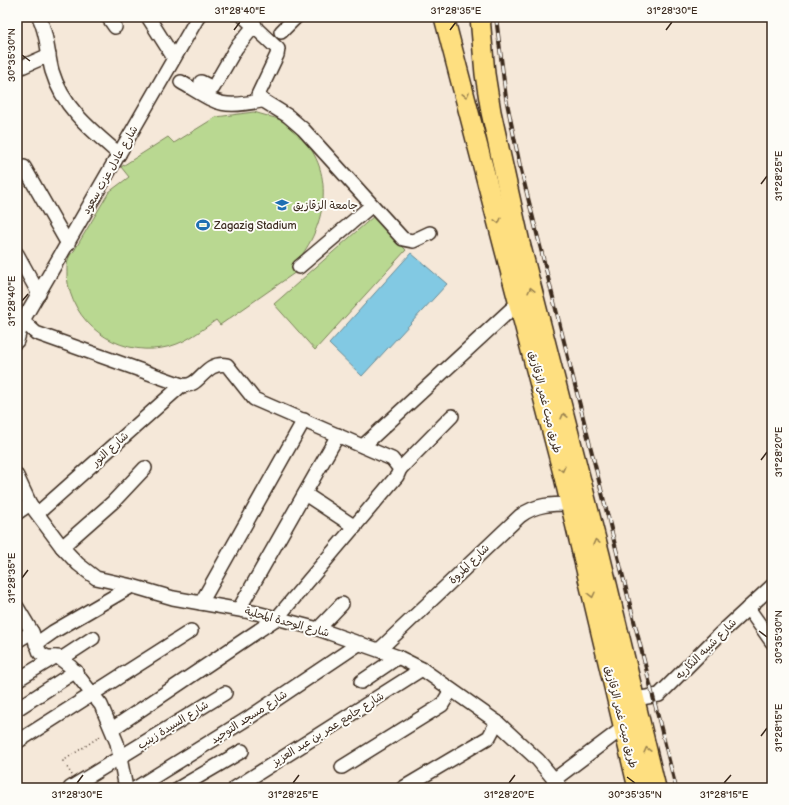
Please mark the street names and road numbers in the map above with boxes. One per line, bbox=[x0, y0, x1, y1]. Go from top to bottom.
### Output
street label: شارع عادل عزت سعود bbox=[79, 123, 142, 218]
street label: طريق ميت غمر, الزقازيق bbox=[526, 349, 564, 455]
street label: شارع النور bbox=[88, 429, 132, 471]
street label: شارع المروة bbox=[446, 541, 493, 588]
street label: شارع الوحدة المحلية bbox=[243, 604, 331, 641]
street label: شارع شيبه النكاريه bbox=[673, 616, 741, 684]
street label: طريق ميت غمر, الزقازيق bbox=[602, 664, 640, 770]
street label: شارع مسجد التوحيد bbox=[208, 687, 291, 748]
street label: شارع جامع عمر بن عبد العزيز bbox=[269, 689, 387, 771]
street label: شارع السيدة زينب bbox=[135, 698, 212, 754]

